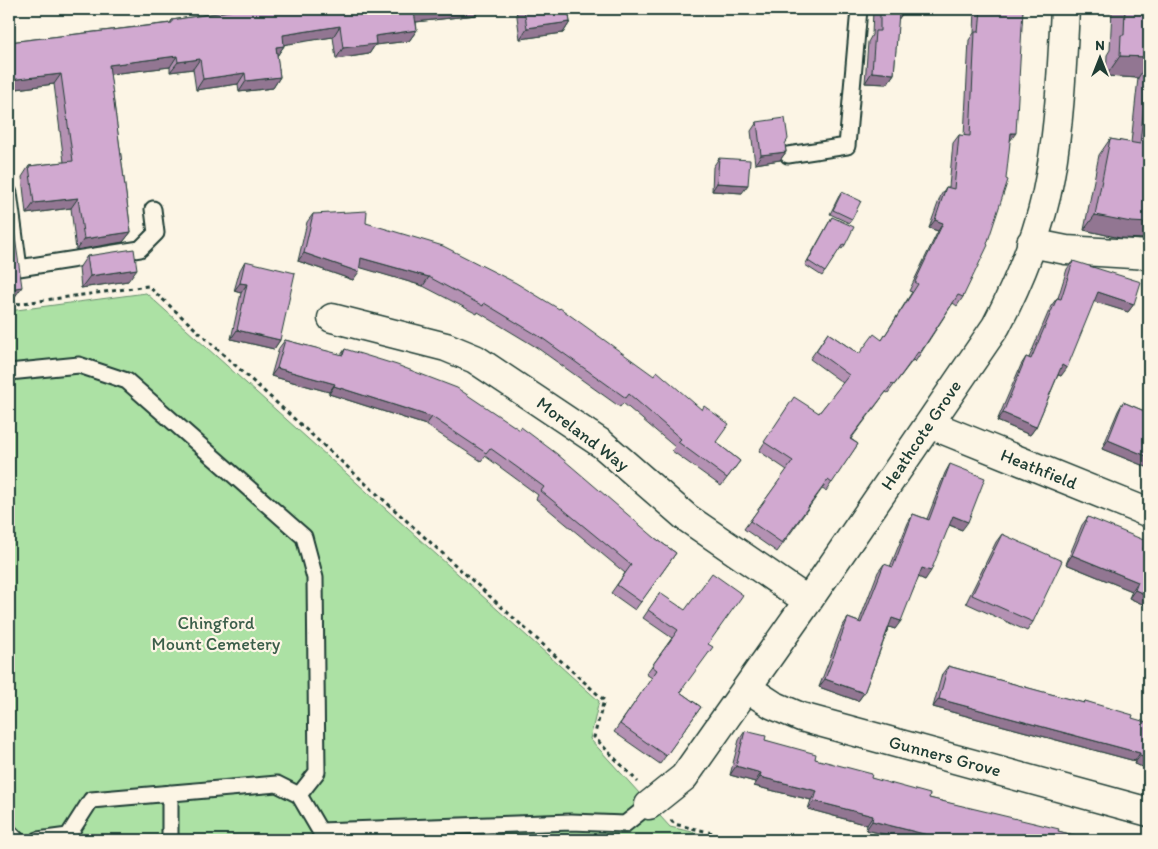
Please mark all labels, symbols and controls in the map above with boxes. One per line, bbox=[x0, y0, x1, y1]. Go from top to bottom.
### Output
north arrow bbox=[1076, 32, 1126, 82]
text: N bbox=[1095, 37, 1105, 54]
street label: Heathcote Grove bbox=[876, 376, 966, 494]
street label: Moreland Way bbox=[532, 392, 634, 476]
street label: Heathfield bbox=[997, 444, 1081, 494]
park label: Chingford Mount Cemetery bbox=[152, 612, 281, 655]
street label: Gunners Grove bbox=[887, 730, 1003, 782]

